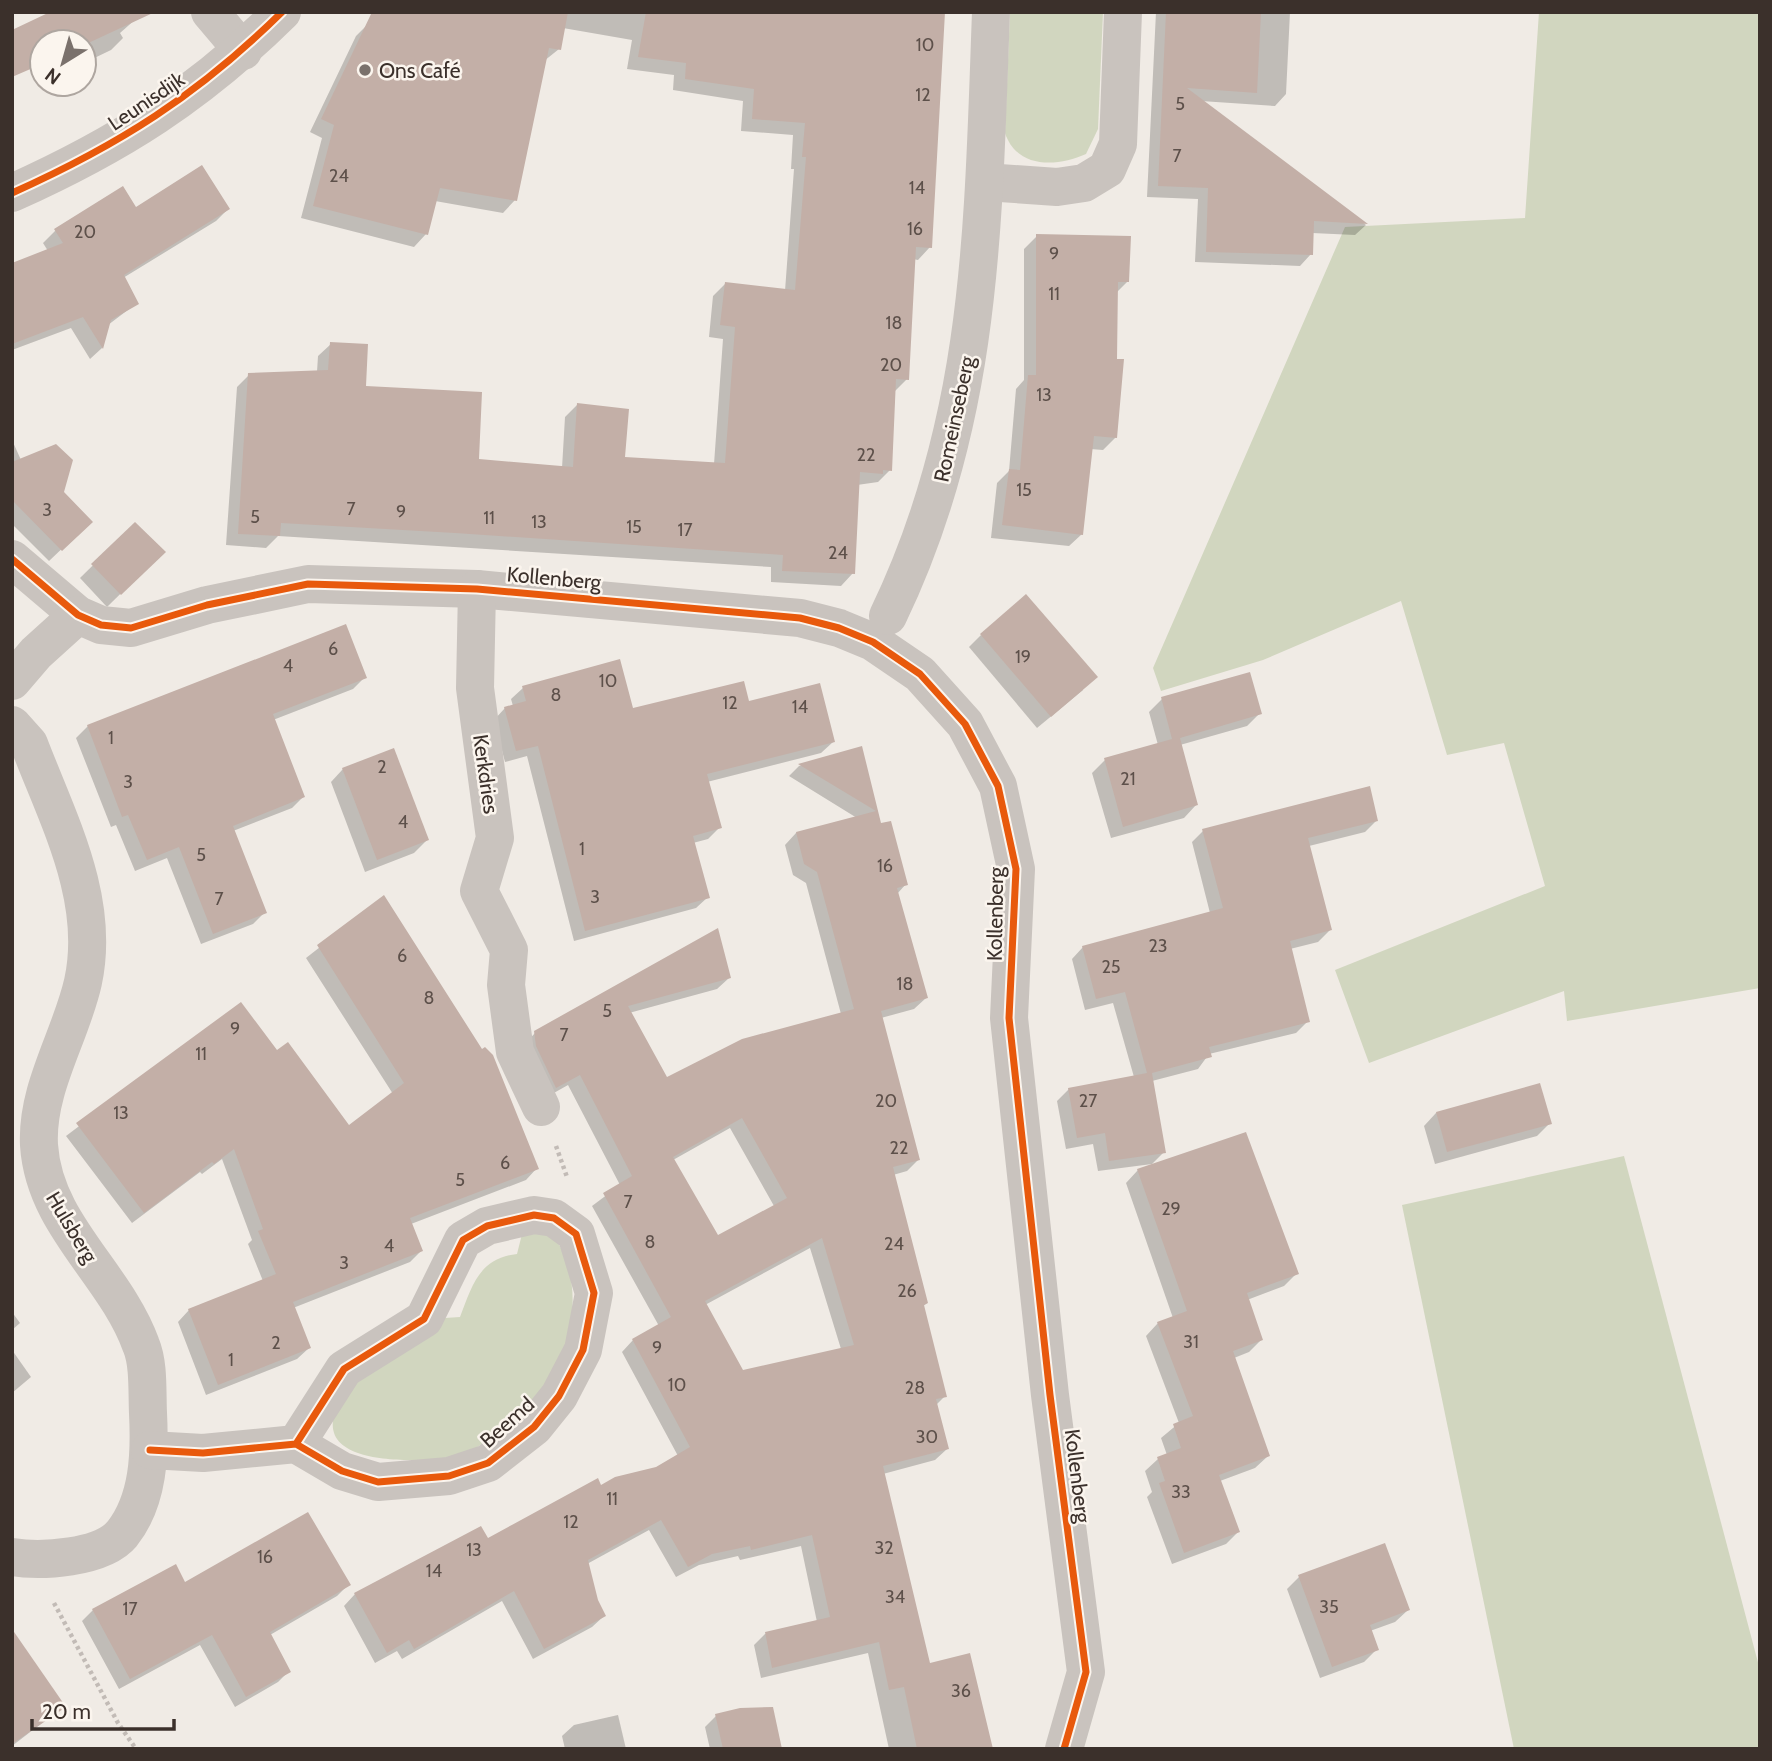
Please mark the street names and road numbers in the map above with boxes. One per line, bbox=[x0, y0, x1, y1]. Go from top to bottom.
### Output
street label: Leunisdijk bbox=[103, 66, 190, 136]
street label: Romeinseberg bbox=[928, 353, 980, 484]
street label: Kollenberg bbox=[506, 561, 603, 595]
street label: Kerkdries bbox=[468, 733, 504, 815]
street label: Kollenberg bbox=[982, 866, 1008, 961]
street label: Hulsberg bbox=[41, 1187, 103, 1268]
street label: Beemd bbox=[475, 1391, 539, 1453]
street label: Kollenberg bbox=[1060, 1428, 1096, 1525]

